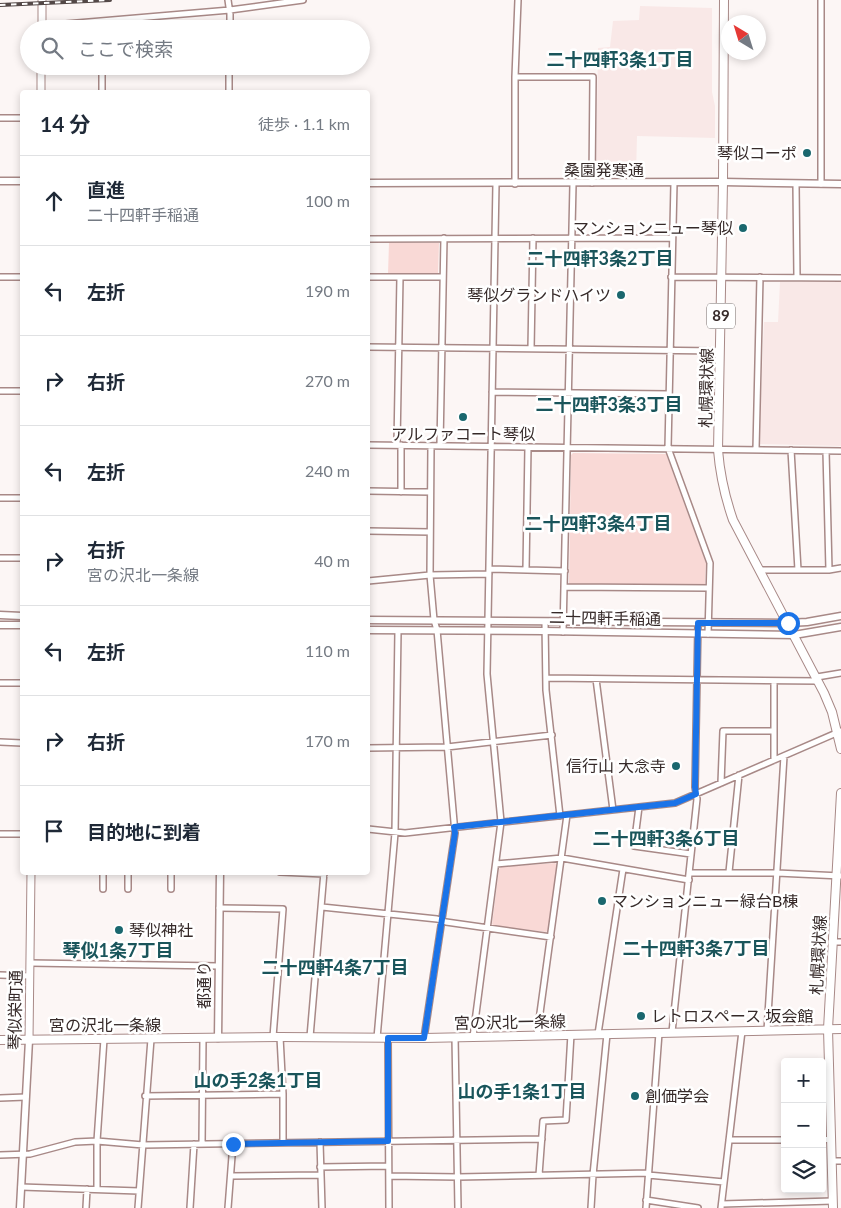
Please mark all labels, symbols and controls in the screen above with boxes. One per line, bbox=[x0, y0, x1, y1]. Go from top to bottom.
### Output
north arrow bbox=[721, 15, 766, 60]
search box bbox=[20, 20, 370, 75]
icon: search bbox=[38, 34, 66, 62]
text: ここで検索 bbox=[78, 37, 173, 60]
district label: 二十四軒3条1丁目 bbox=[547, 48, 693, 70]
text: 14 分 bbox=[40, 111, 90, 136]
text: 徒歩 · 1.1 km bbox=[258, 114, 350, 133]
place label: 琴似コーポ bbox=[717, 143, 797, 162]
marker: 琴似コーポ bbox=[801, 147, 813, 159]
street label: 桑園発寒通 bbox=[564, 160, 644, 179]
text: 直進 bbox=[87, 178, 125, 201]
icon: ahead bbox=[40, 187, 68, 215]
text: 100 m bbox=[305, 191, 350, 210]
text: 二十四軒手稲通 bbox=[87, 205, 199, 224]
place label: マンションニュー琴似 bbox=[573, 218, 733, 237]
marker: マンションニュー琴似 bbox=[737, 222, 749, 234]
district label: 二十四軒3条2丁目 bbox=[527, 247, 673, 269]
icon: left bbox=[40, 277, 68, 305]
text: 左折 bbox=[87, 280, 125, 303]
text: 190 m bbox=[305, 281, 350, 300]
place label: 琴似グランドハイツ bbox=[467, 285, 611, 304]
marker: 琴似グランドハイツ bbox=[615, 289, 627, 301]
road number: 89 bbox=[707, 304, 735, 328]
street label: 札幌環状線 bbox=[695, 348, 716, 428]
icon: right bbox=[40, 367, 68, 395]
text: 右折 bbox=[87, 370, 125, 393]
text: 270 m bbox=[305, 371, 350, 390]
district label: 二十四軒3条3丁目 bbox=[536, 393, 682, 415]
marker: アルファコート琴似 bbox=[457, 411, 469, 423]
place label: アルファコート琴似 bbox=[391, 424, 535, 443]
icon: left bbox=[40, 457, 68, 485]
text: 左折 bbox=[87, 460, 125, 483]
text: 240 m bbox=[305, 461, 350, 480]
district label: 二十四軒3条4丁目 bbox=[525, 512, 671, 534]
text: 右折 bbox=[87, 538, 125, 561]
icon: right bbox=[40, 547, 68, 575]
text: 40 m bbox=[314, 551, 350, 570]
text: 宮の沢北一条線 bbox=[87, 565, 199, 584]
street label: 二十四軒手稲通 bbox=[549, 607, 661, 628]
route start bbox=[777, 612, 800, 635]
icon: left bbox=[40, 637, 68, 665]
text: 左折 bbox=[87, 640, 125, 663]
text: 110 m bbox=[305, 641, 350, 660]
icon: right bbox=[40, 727, 68, 755]
text: 右折 bbox=[87, 730, 125, 753]
text: 170 m bbox=[305, 731, 350, 750]
place label: 信行山 大念寺 bbox=[566, 756, 666, 775]
marker: 信行山 大念寺 bbox=[670, 760, 682, 772]
icon: arrive bbox=[40, 817, 68, 845]
text: 目的地に到着 bbox=[87, 820, 201, 843]
district label: 二十四軒3条6丁目 bbox=[593, 827, 739, 849]
place label: マンションニュー緑台B棟 bbox=[612, 891, 798, 910]
marker: マンションニュー緑台B棟 bbox=[596, 895, 608, 907]
street label: 札幌環状線 bbox=[806, 915, 829, 995]
place label: 琴似神社 bbox=[129, 920, 193, 939]
marker: 琴似神社 bbox=[113, 924, 125, 936]
district label: 二十四軒3条7丁目 bbox=[623, 937, 769, 959]
district label: 琴似1条7丁目 bbox=[63, 939, 173, 961]
district label: 二十四軒4条7丁目 bbox=[262, 956, 408, 978]
street label: 都通り bbox=[194, 961, 213, 1009]
street label: 琴似栄町通 bbox=[4, 970, 25, 1050]
place label: レトロスペース 坂会館 bbox=[651, 1006, 813, 1025]
marker: レトロスペース 坂会館 bbox=[635, 1010, 647, 1022]
street label: 宮の沢北一条線 bbox=[454, 1011, 566, 1032]
street label: 宮の沢北一条線 bbox=[49, 1015, 161, 1034]
map controls bbox=[781, 1058, 826, 1193]
button: + bbox=[781, 1058, 826, 1103]
district label: 山の手2条1丁目 bbox=[194, 1069, 322, 1091]
district label: 山の手1条1丁目 bbox=[458, 1080, 586, 1102]
place label: 創価学会 bbox=[645, 1086, 709, 1105]
marker: 創価学会 bbox=[629, 1090, 641, 1102]
button: − bbox=[781, 1103, 826, 1148]
route end bbox=[222, 1133, 245, 1156]
button: layers bbox=[781, 1148, 826, 1193]

